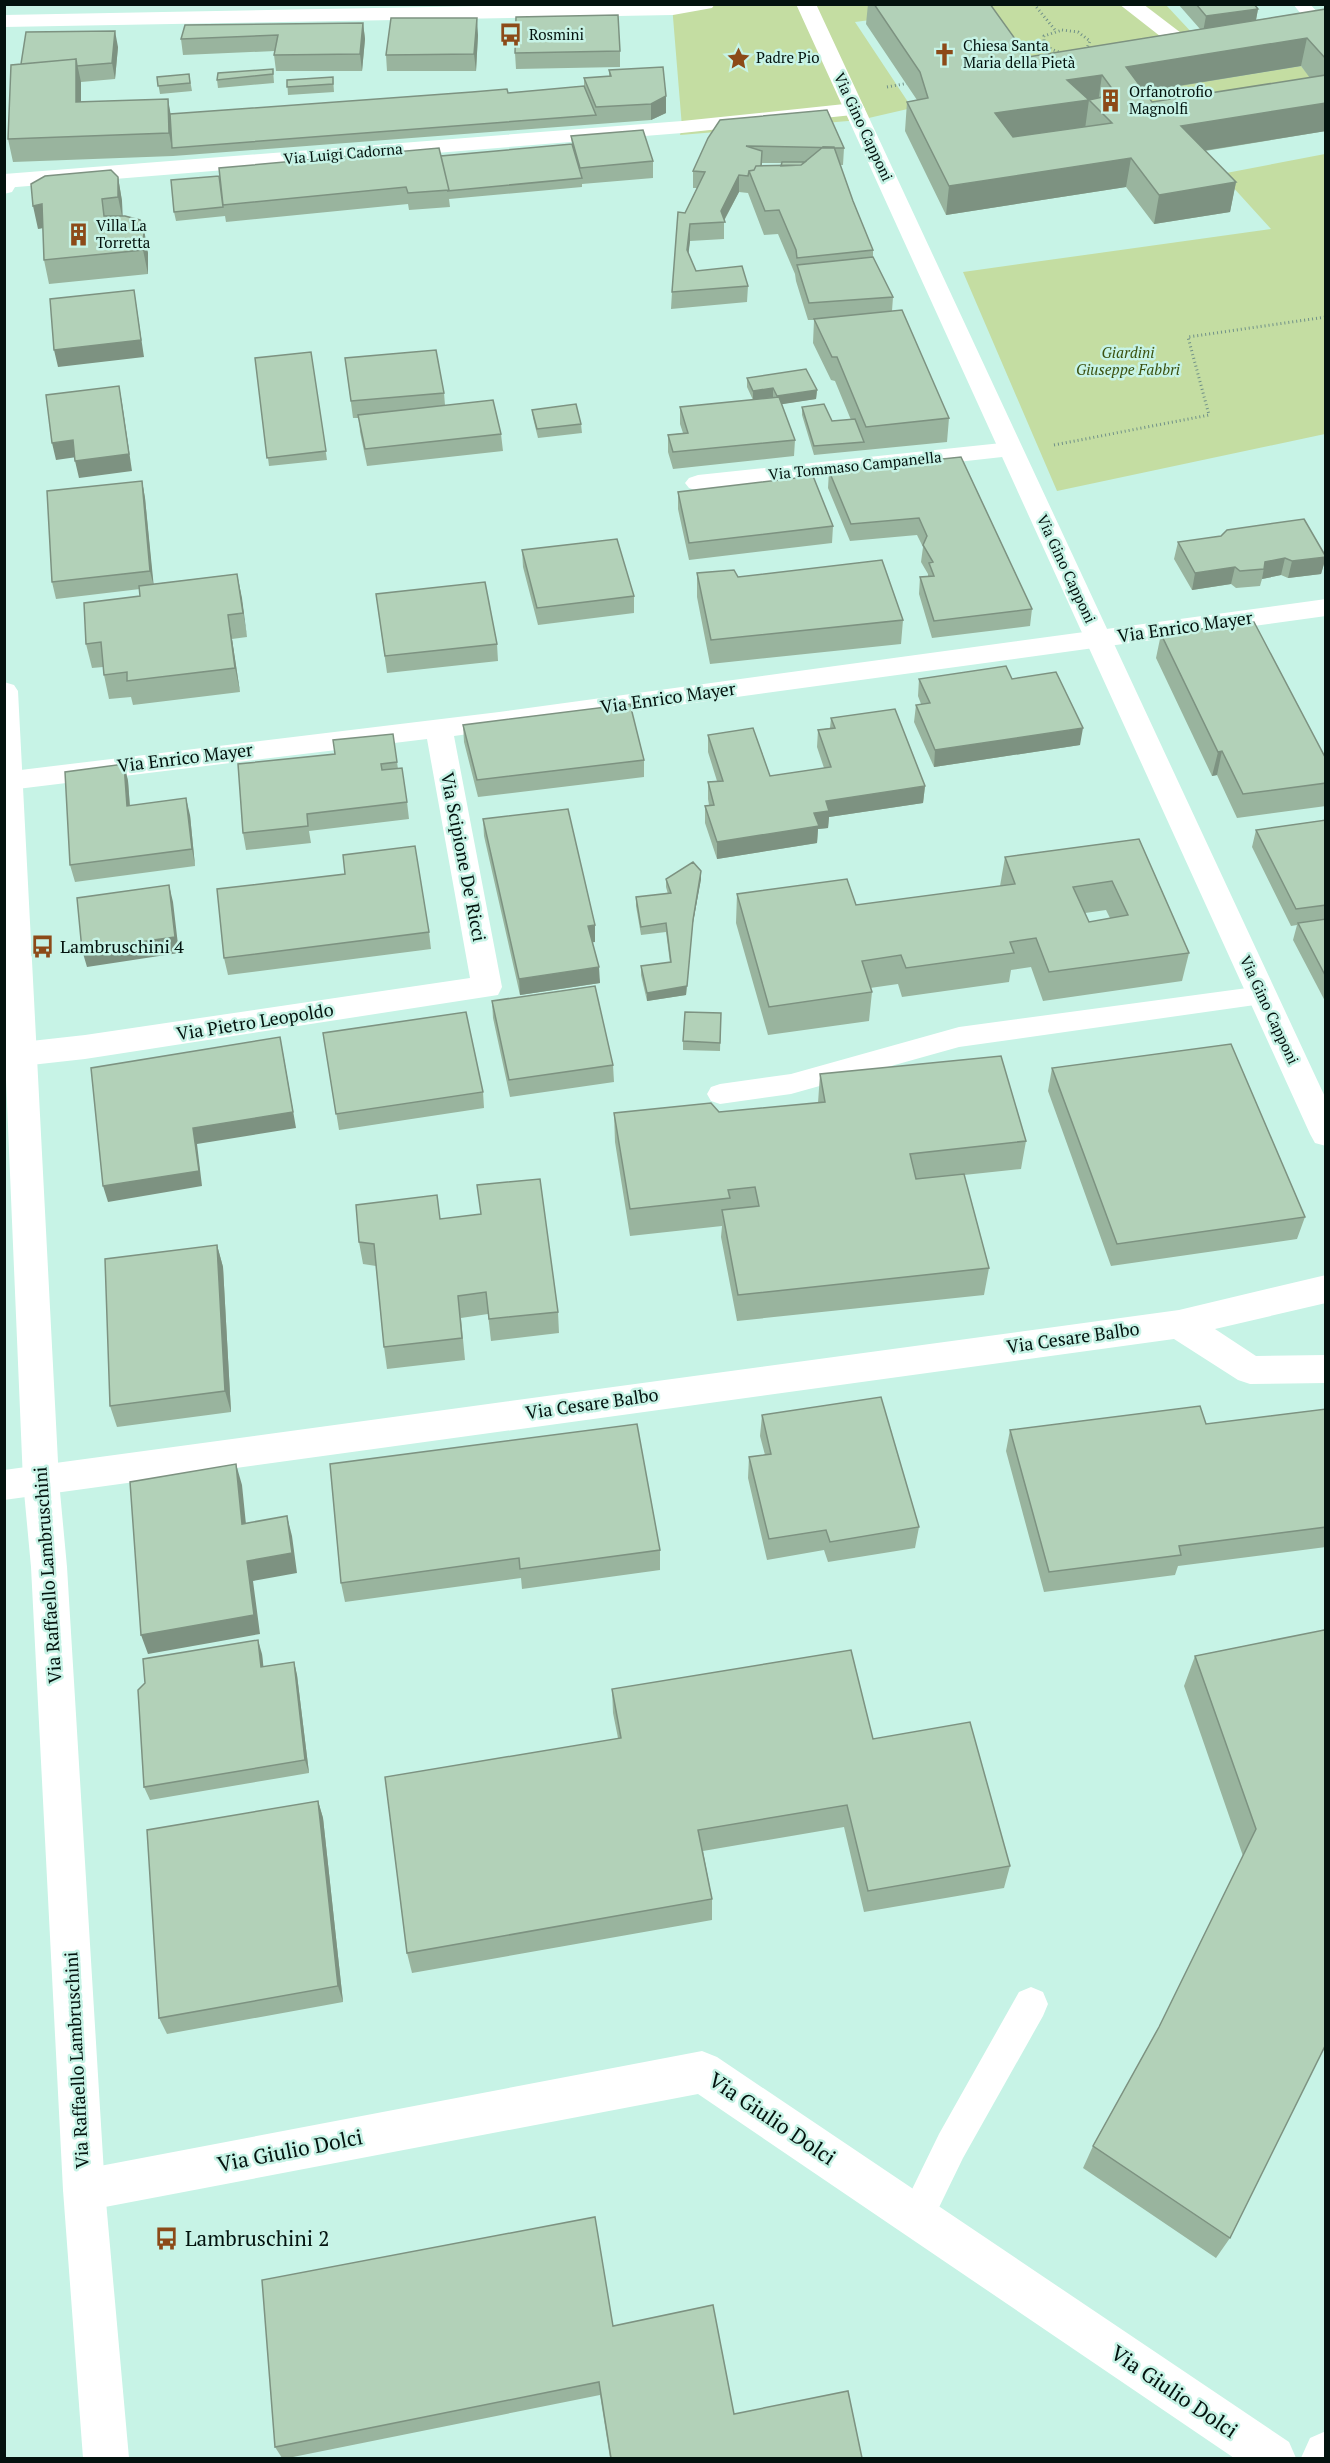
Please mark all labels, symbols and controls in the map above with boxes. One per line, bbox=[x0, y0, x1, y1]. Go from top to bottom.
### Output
bus stop icon: Rosmini bbox=[498, 22, 524, 48]
place label: Rosmini bbox=[529, 24, 584, 44]
place label: Chiesa Santa Maria della Pietà bbox=[963, 35, 1076, 72]
church icon: Chiesa Santa Maria della Pietà bbox=[932, 42, 958, 68]
place icon: Padre Pio bbox=[725, 45, 751, 71]
place label: Padre Pio bbox=[756, 47, 820, 67]
street label: Via Gino Capponi bbox=[830, 69, 898, 184]
place label: Orfanotrofio Magnolfi bbox=[1129, 81, 1213, 118]
building icon: Orfanotrofio Magnolfi bbox=[1098, 88, 1124, 114]
street label: Via Luigi Cadorna bbox=[283, 138, 404, 168]
place label: Villa La Torretta bbox=[96, 215, 151, 252]
building icon: Villa La Torretta bbox=[65, 222, 91, 248]
park label: Giardini Giuseppe Fabbri bbox=[1076, 342, 1181, 379]
street label: Via Tommaso Campanella bbox=[767, 446, 943, 484]
street label: Via Gino Capponi bbox=[1033, 511, 1101, 626]
street label: Via Enrico Mayer bbox=[1116, 605, 1254, 647]
street label: Via Enrico Mayer bbox=[599, 676, 737, 718]
street label: Via Enrico Mayer bbox=[116, 737, 254, 777]
street label: Via Scipione De' Ricci bbox=[436, 770, 492, 943]
bus stop icon: Lambruschini 4 bbox=[29, 934, 55, 960]
place label: Lambruschini 4 bbox=[60, 934, 184, 958]
street label: Via Gino Capponi bbox=[1236, 952, 1304, 1067]
street label: Via Pietro Leopoldo bbox=[175, 997, 335, 1045]
street label: Via Cesare Balbo bbox=[1005, 1316, 1141, 1358]
street label: Via Cesare Balbo bbox=[524, 1382, 660, 1424]
street label: Via Raffaello Lambruschini bbox=[27, 1466, 67, 1684]
street label: Via Raffaello Lambruschini bbox=[58, 1951, 94, 2169]
street label: Via Giulio Dolci bbox=[704, 2065, 842, 2171]
street label: Via Giulio Dolci bbox=[215, 2122, 365, 2178]
place label: Lambruschini 2 bbox=[185, 2224, 329, 2252]
bus stop icon: Lambruschini 2 bbox=[154, 2226, 180, 2252]
street label: Via Giulio Dolci bbox=[1106, 2338, 1244, 2444]

